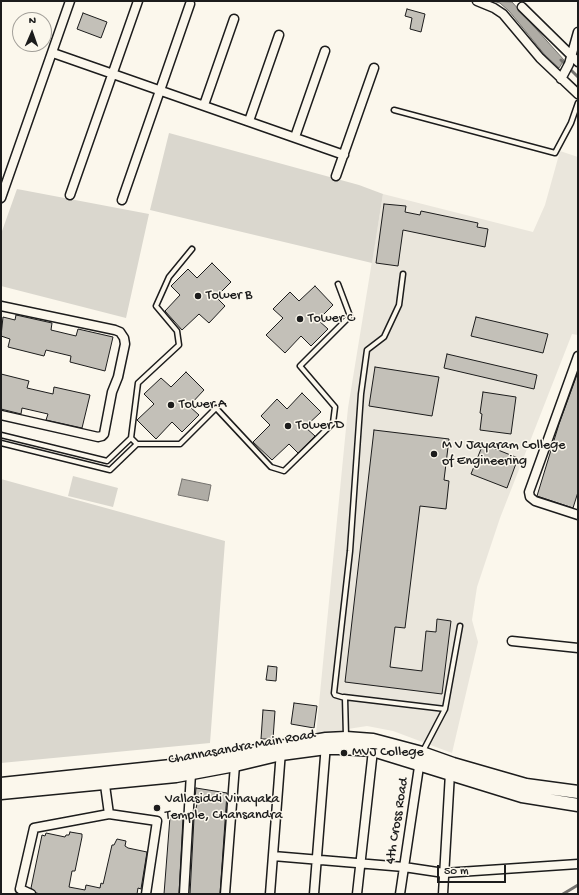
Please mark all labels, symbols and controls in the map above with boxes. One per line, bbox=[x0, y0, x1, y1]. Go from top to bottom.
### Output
north arrow bbox=[12, 12, 52, 52]
text: N bbox=[29, 15, 36, 27]
place label: Tower B bbox=[206, 288, 252, 304]
marker: Tower B bbox=[193, 291, 203, 301]
place label: Tower C bbox=[308, 311, 355, 327]
marker: Tower C bbox=[295, 314, 305, 324]
place label: Tower A bbox=[179, 397, 226, 413]
marker: Tower A bbox=[166, 400, 176, 410]
place label: Tower D bbox=[296, 418, 344, 434]
marker: Tower D bbox=[283, 421, 293, 431]
place label: M V Jayaram College of Engineering bbox=[442, 438, 565, 470]
marker: M V Jayaram College of Engineering bbox=[429, 449, 439, 459]
street label: Channasandra Main Road bbox=[167, 727, 317, 769]
place label: MVJ College bbox=[352, 745, 424, 761]
marker: MVJ College bbox=[339, 748, 349, 758]
street label: 4th Cross Road bbox=[383, 777, 413, 865]
place label: Vallasiddi Vinayaka Temple, Chansandra bbox=[165, 792, 283, 824]
marker: Vallasiddi Vinayaka Temple, Chansandra bbox=[152, 803, 162, 813]
scale bar bbox=[439, 857, 508, 883]
text: 50 m bbox=[444, 865, 469, 879]

